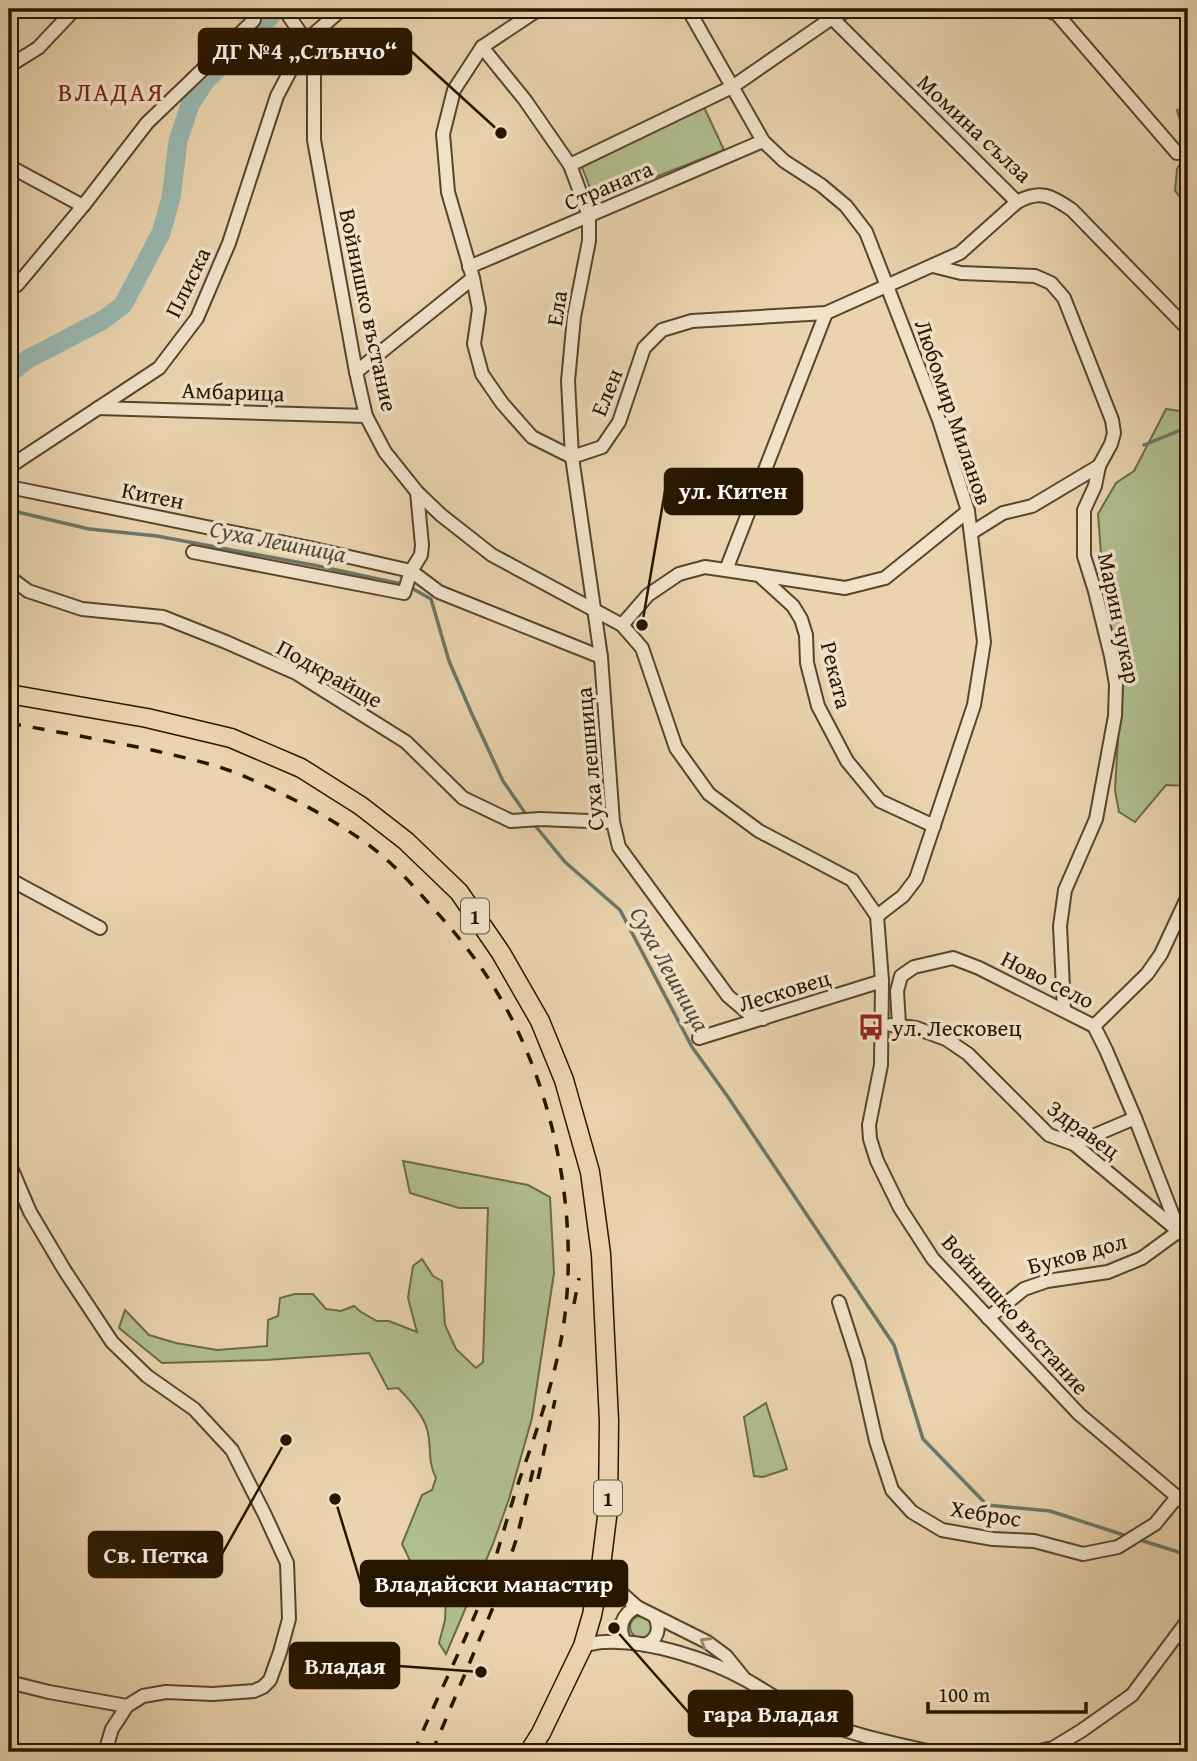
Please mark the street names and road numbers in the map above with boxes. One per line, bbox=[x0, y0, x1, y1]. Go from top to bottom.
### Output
street label: Момина сълза bbox=[910, 66, 1040, 190]
street label: Страната bbox=[559, 152, 657, 218]
street label: Войнишко въстание bbox=[331, 206, 407, 414]
street label: Плиска bbox=[156, 241, 218, 323]
street label: Ела bbox=[537, 288, 575, 328]
street label: Любомир Миланов bbox=[907, 315, 1001, 509]
street label: Елен bbox=[582, 363, 630, 421]
street label: Амбарица bbox=[181, 373, 285, 409]
street label: Китен bbox=[119, 473, 187, 517]
street label: Марин чукар bbox=[1090, 550, 1150, 686]
street label: Подкрайще bbox=[271, 630, 389, 716]
street label: Реката bbox=[813, 638, 861, 712]
street label: Суха лешница bbox=[566, 686, 612, 832]
road number: 1 bbox=[461, 898, 489, 934]
street label: Ново село bbox=[996, 942, 1100, 1016]
street label: Лесковец bbox=[734, 960, 834, 1020]
street label: Здравец bbox=[1041, 1091, 1127, 1167]
street label: Буков дол bbox=[1024, 1224, 1131, 1282]
street label: Войнишко въстание bbox=[935, 1226, 1097, 1402]
road number: 1 bbox=[594, 1480, 622, 1516]
street label: Хеброс bbox=[948, 1491, 1024, 1535]

